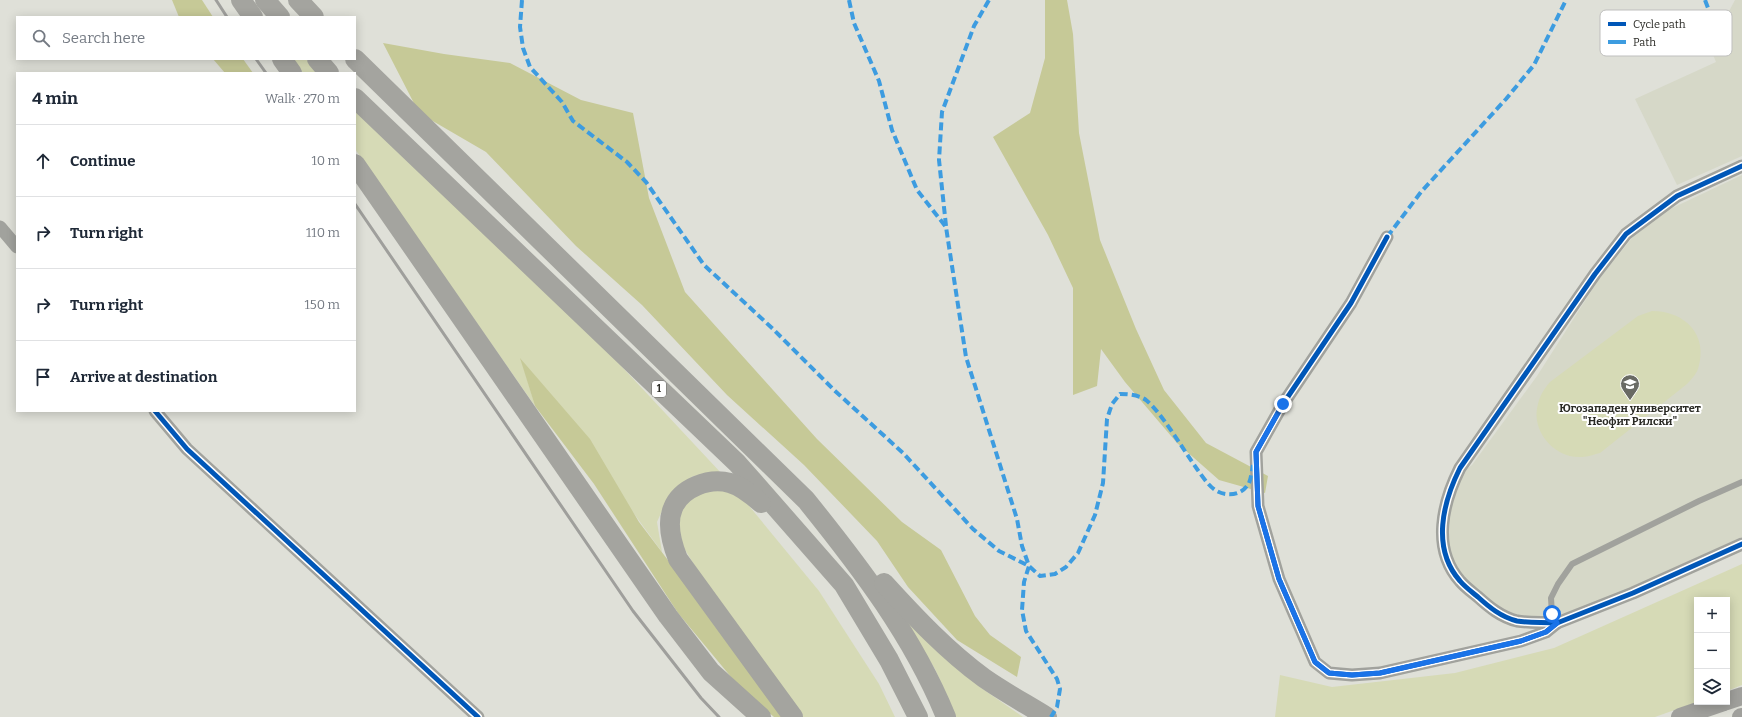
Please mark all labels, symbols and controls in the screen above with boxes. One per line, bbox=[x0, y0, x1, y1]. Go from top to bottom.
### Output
legend bbox=[1600, 10, 1732, 56]
search box bbox=[16, 16, 356, 60]
text: Cycle path bbox=[1633, 18, 1686, 31]
icon: search bbox=[30, 27, 52, 49]
text: Search here bbox=[62, 29, 145, 47]
text: Path bbox=[1633, 36, 1656, 49]
text: 4 min bbox=[32, 88, 78, 109]
text: Walk · 270 m bbox=[265, 91, 340, 106]
icon: ahead bbox=[32, 150, 54, 172]
text: Continue bbox=[70, 152, 136, 170]
text: 10 m bbox=[311, 153, 340, 168]
icon: right bbox=[32, 222, 54, 244]
text: Turn right bbox=[70, 224, 143, 242]
text: 110 m bbox=[306, 225, 340, 240]
icon: right bbox=[32, 294, 54, 316]
text: Turn right bbox=[70, 296, 143, 314]
text: 150 m bbox=[304, 297, 340, 312]
icon: arrive bbox=[32, 366, 54, 388]
text: Arrive at destination bbox=[70, 368, 217, 386]
school or university icon: Югозападен университет "Неофит Рилски" bbox=[1619, 373, 1641, 401]
road number: 1 bbox=[652, 381, 666, 397]
route end bbox=[1274, 395, 1292, 413]
place label: Югозападен университет "Неофит Рилски" bbox=[1559, 402, 1701, 428]
map controls bbox=[1694, 597, 1730, 705]
button: + bbox=[1694, 597, 1730, 633]
route start bbox=[1543, 605, 1561, 623]
button: − bbox=[1694, 633, 1730, 669]
button: layers bbox=[1694, 669, 1730, 705]

